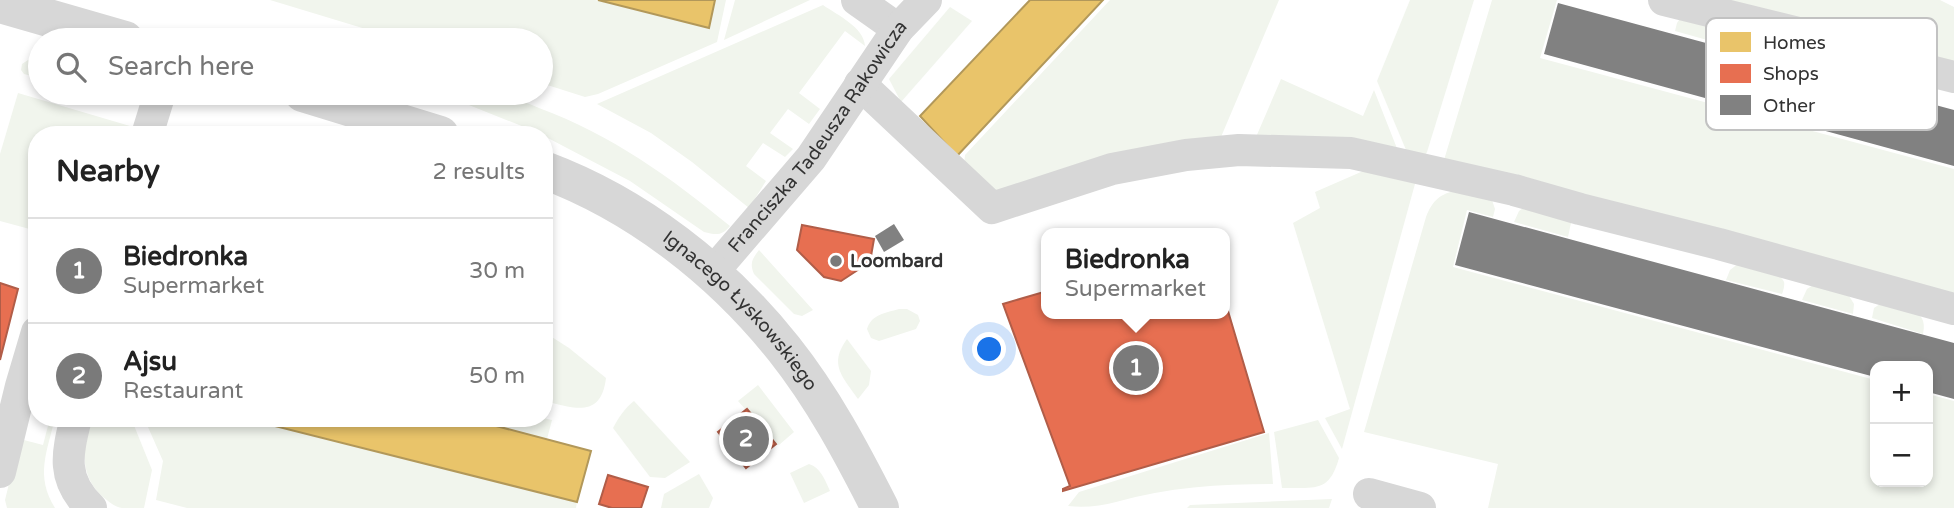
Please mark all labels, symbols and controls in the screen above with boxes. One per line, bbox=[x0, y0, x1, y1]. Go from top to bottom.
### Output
street label: Franciszka Tadeusza Rakowicza bbox=[724, 15, 912, 257]
legend bbox=[1706, 18, 1937, 130]
search box bbox=[28, 28, 553, 105]
text: Homes bbox=[1763, 32, 1826, 54]
icon: search bbox=[52, 48, 90, 86]
text: Search here bbox=[108, 51, 254, 82]
text: Shops bbox=[1763, 63, 1819, 85]
text: Other bbox=[1763, 95, 1816, 117]
text: Nearby bbox=[56, 153, 160, 190]
text: 2 results bbox=[432, 158, 525, 186]
street label: Ignacego Łyskowskiego bbox=[659, 226, 822, 395]
popup bbox=[1041, 228, 1230, 319]
text: Biedronka bbox=[123, 241, 248, 272]
text: Biedronka bbox=[1065, 244, 1190, 275]
place label: Loombard bbox=[850, 250, 943, 272]
marker: Loombard bbox=[828, 253, 844, 269]
text: 1 bbox=[72, 257, 86, 285]
text: 30 m bbox=[469, 257, 525, 285]
text: Supermarket bbox=[123, 272, 264, 300]
text: Supermarket bbox=[1065, 275, 1206, 303]
your location bbox=[972, 332, 1006, 366]
pin: 1 bbox=[1113, 342, 1159, 394]
text: Ajsu bbox=[123, 346, 177, 377]
map controls bbox=[1870, 361, 1933, 487]
button: + bbox=[1870, 361, 1933, 424]
text: 2 bbox=[72, 362, 86, 390]
text: 50 m bbox=[469, 362, 525, 390]
text: Restaurant bbox=[123, 377, 243, 405]
pin: 2 bbox=[723, 413, 769, 465]
button: − bbox=[1870, 424, 1933, 487]

